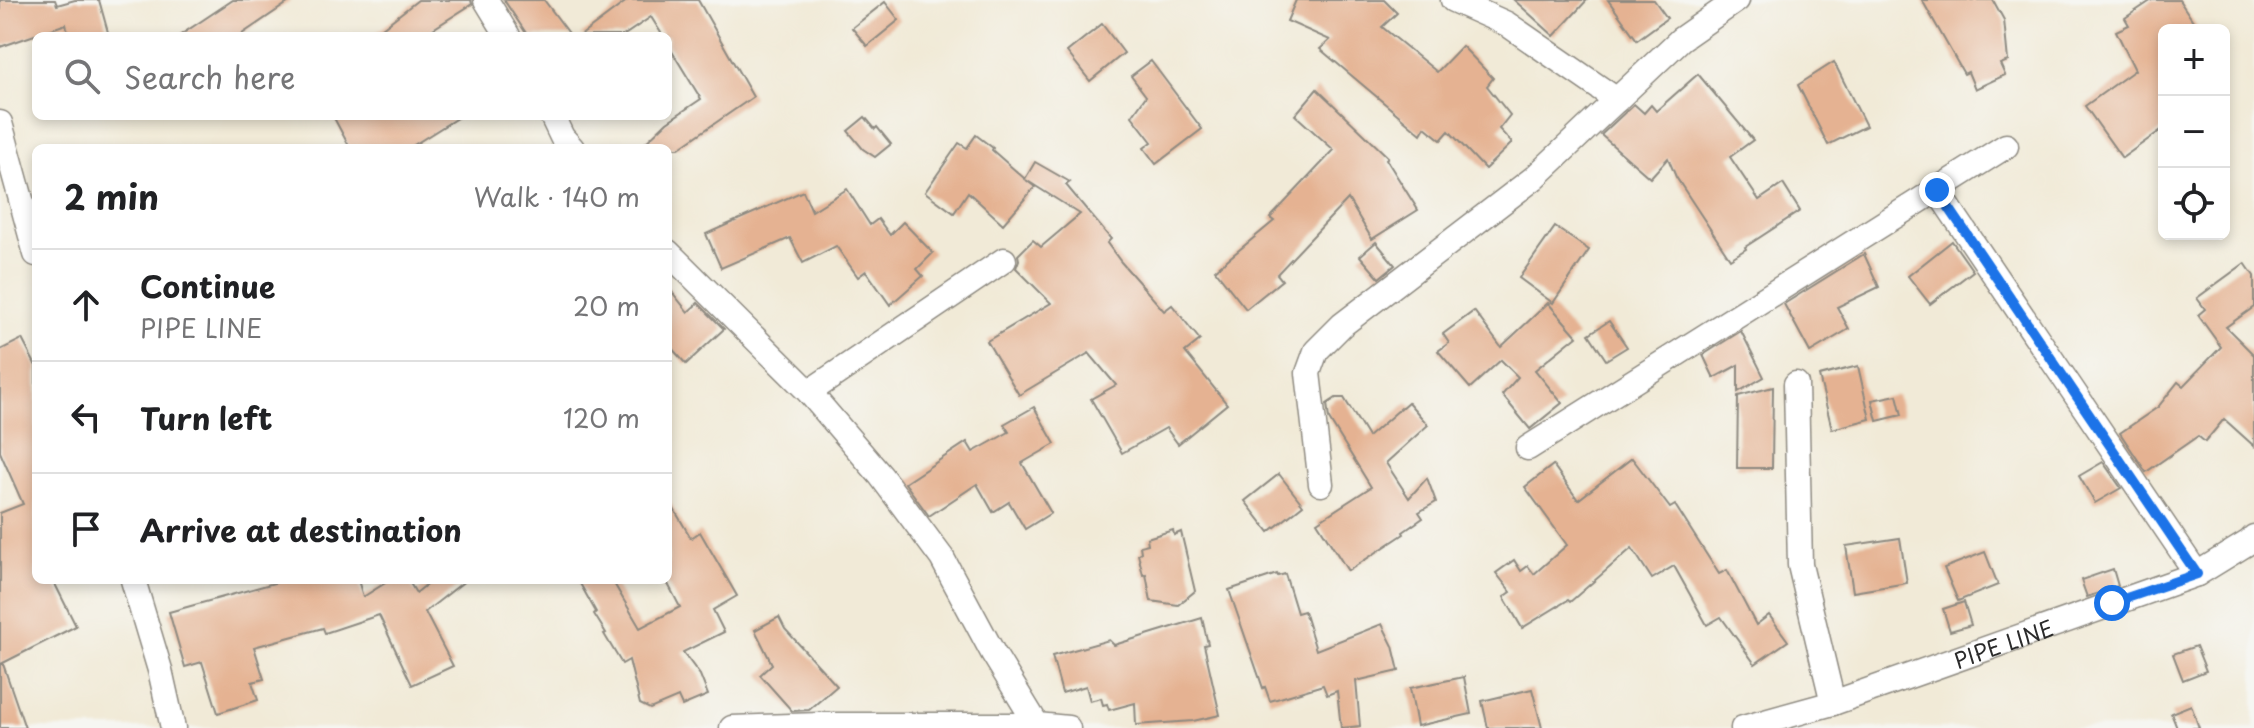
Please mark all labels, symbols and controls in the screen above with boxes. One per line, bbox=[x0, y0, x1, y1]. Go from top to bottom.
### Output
map controls bbox=[2158, 24, 2230, 240]
button: + bbox=[2158, 24, 2230, 96]
search box bbox=[32, 32, 672, 120]
icon: search bbox=[60, 54, 104, 98]
text: Search here bbox=[124, 54, 296, 99]
button: − bbox=[2158, 96, 2230, 168]
button: locate bbox=[2158, 168, 2230, 240]
text: 2 min bbox=[64, 170, 159, 222]
route end bbox=[1919, 172, 1955, 208]
text: Walk · 140 m bbox=[474, 177, 640, 216]
text: Continue bbox=[140, 263, 275, 308]
icon: ahead bbox=[64, 283, 108, 327]
text: 20 m bbox=[573, 286, 640, 325]
text: PIPE LINE bbox=[140, 308, 262, 347]
icon: left bbox=[64, 395, 108, 439]
text: Turn left bbox=[140, 395, 272, 440]
text: 120 m bbox=[563, 398, 640, 437]
icon: arrive bbox=[64, 507, 108, 551]
text: Arrive at destination bbox=[140, 507, 462, 552]
route start bbox=[2094, 585, 2130, 621]
street label: PIPE LINE bbox=[1949, 610, 2058, 676]

